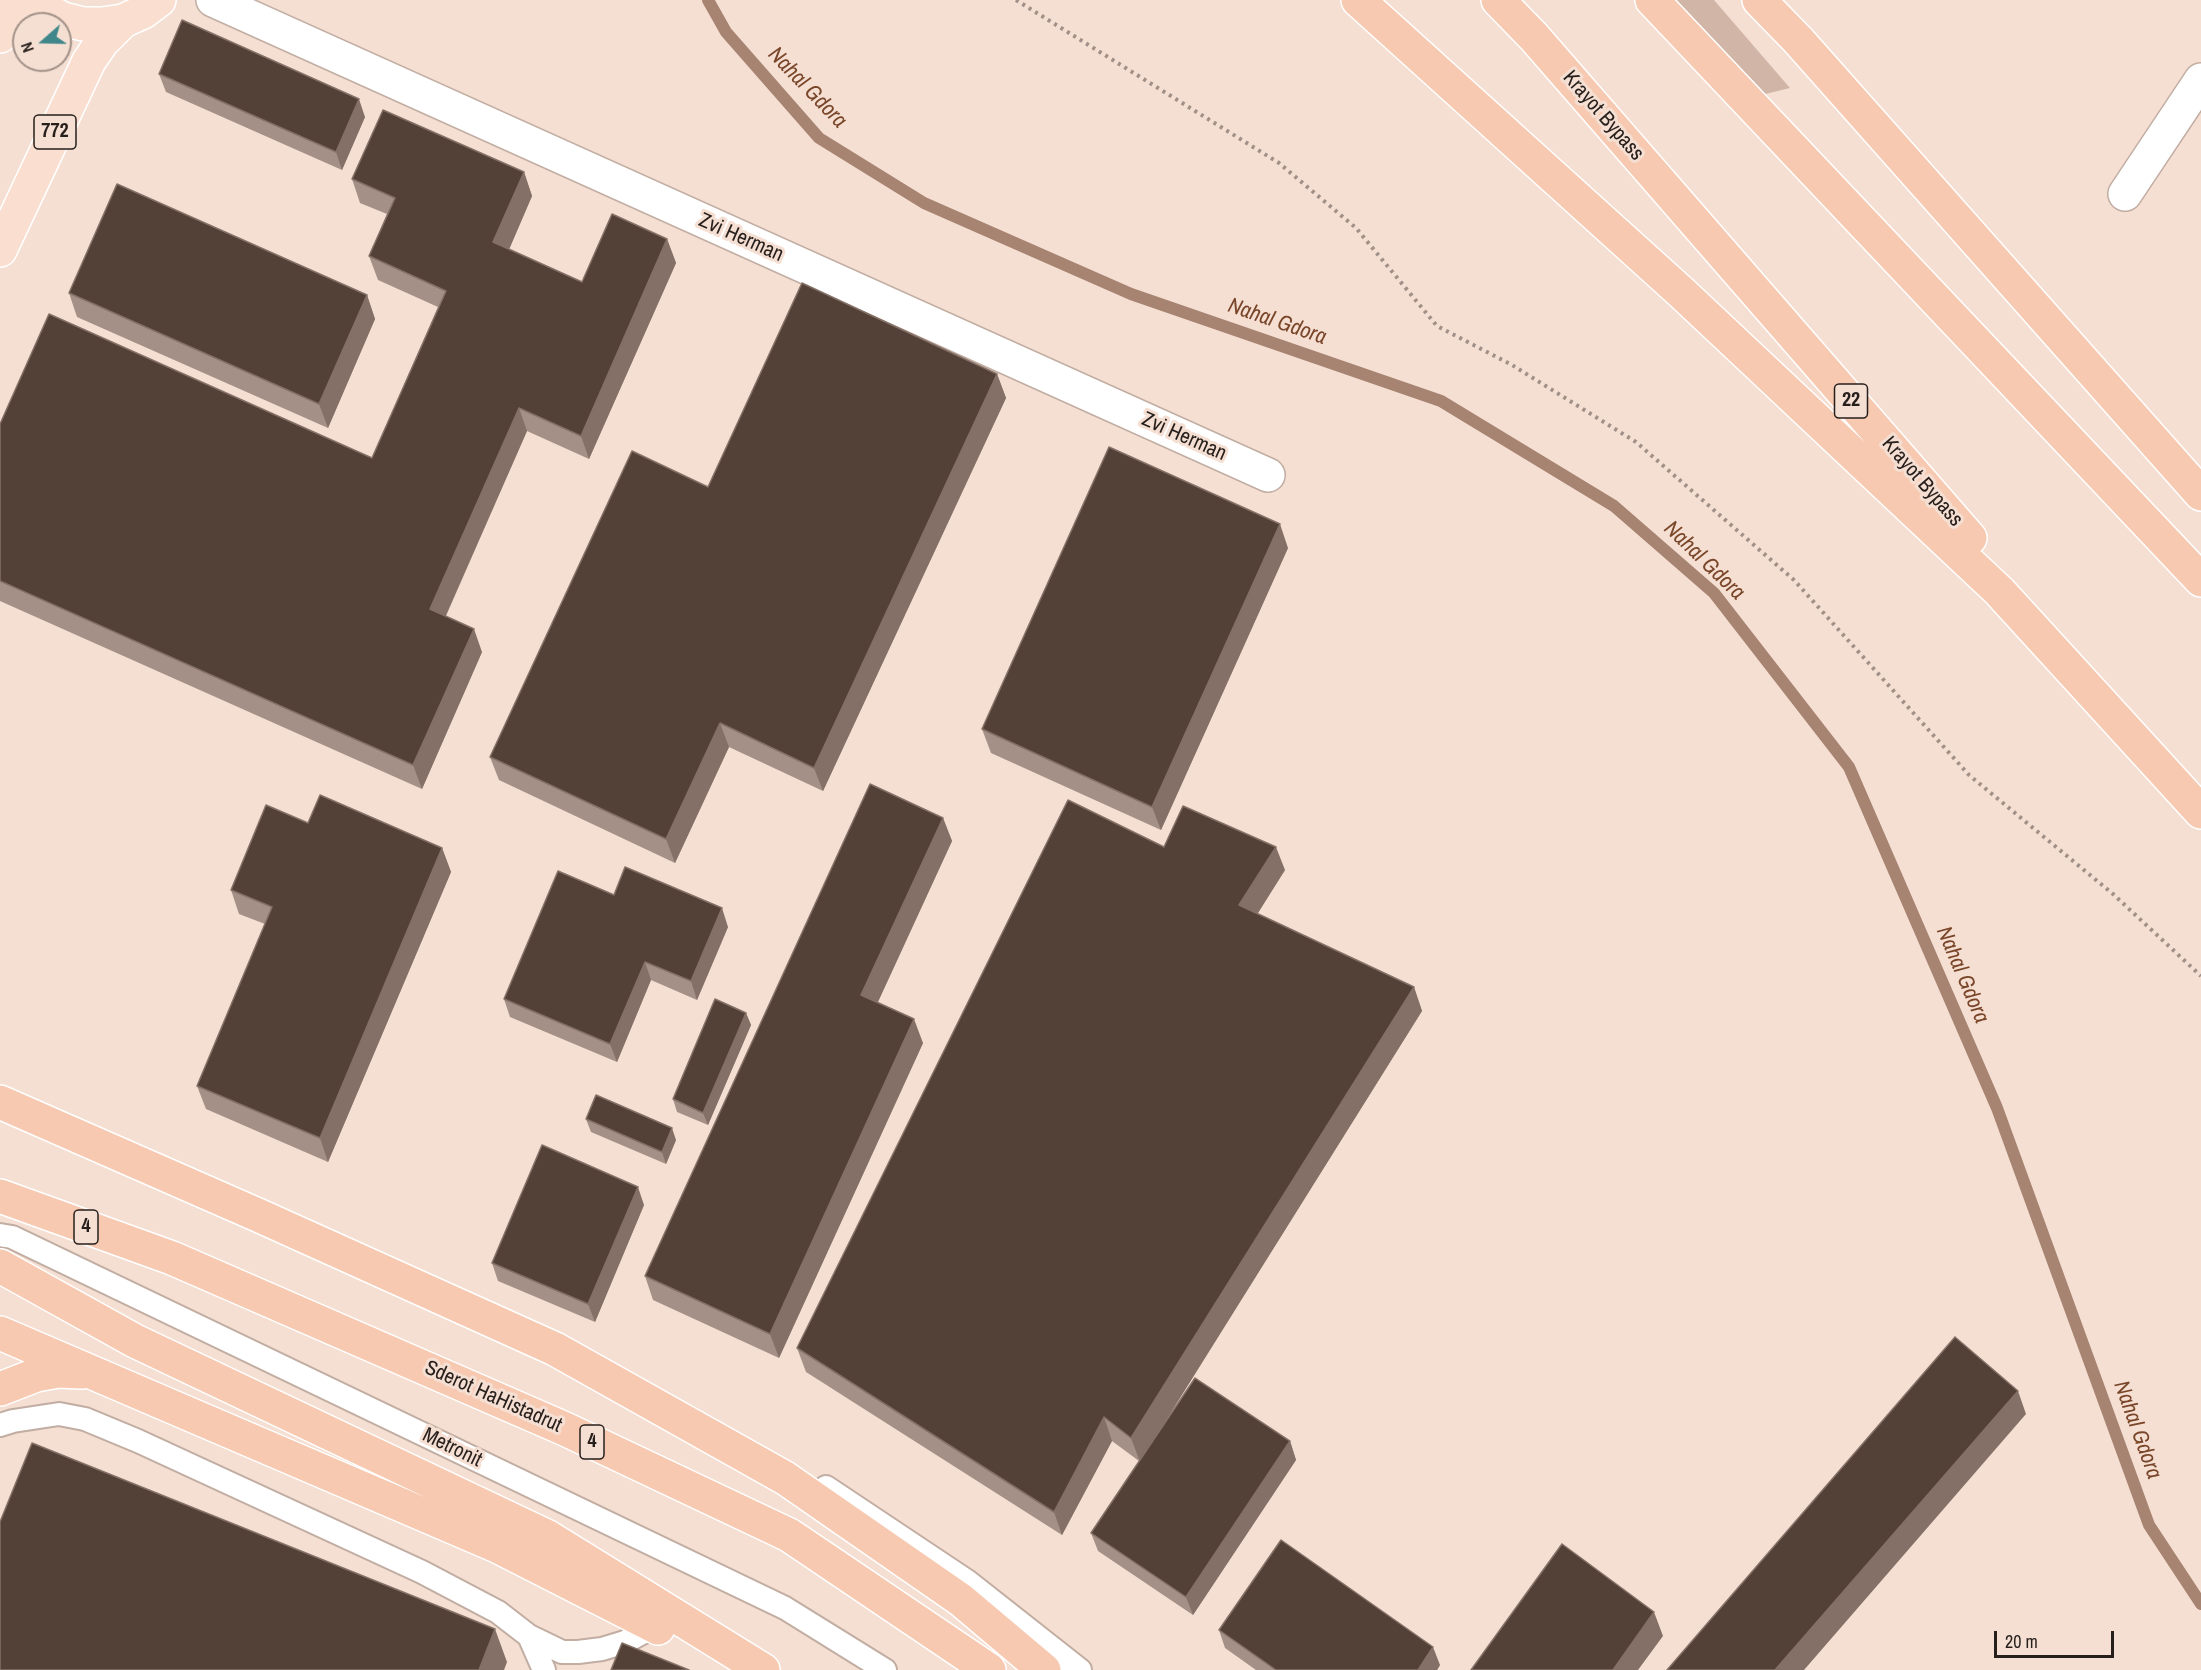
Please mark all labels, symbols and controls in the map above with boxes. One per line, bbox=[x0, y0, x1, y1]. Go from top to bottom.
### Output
north arrow bbox=[12, 12, 72, 72]
text: N bbox=[15, 39, 39, 56]
water label: Nahal Gdora bbox=[762, 42, 852, 134]
street label: Krayot Bypass bbox=[1557, 66, 1649, 166]
road number: 772 bbox=[34, 115, 76, 149]
street label: Zvi Herman bbox=[695, 208, 787, 268]
water label: Nahal Gdora bbox=[1224, 293, 1330, 351]
road number: 22 bbox=[1834, 384, 1868, 418]
street label: Zvi Herman bbox=[1138, 407, 1230, 467]
street label: Krayot Bypass bbox=[1876, 432, 1968, 532]
water label: Nahal Gdora bbox=[1658, 516, 1750, 606]
water label: Nahal Gdora bbox=[1930, 923, 1994, 1027]
road number: 4 bbox=[74, 1210, 98, 1244]
street label: Sderot HaHistadrut bbox=[421, 1356, 565, 1438]
water label: Nahal Gdora bbox=[2107, 1377, 2167, 1483]
street label: Metronit bbox=[418, 1423, 486, 1473]
road number: 4 bbox=[580, 1425, 604, 1459]
scale bar bbox=[1997, 1619, 2117, 1657]
text: 20 m bbox=[2005, 1629, 2038, 1654]

